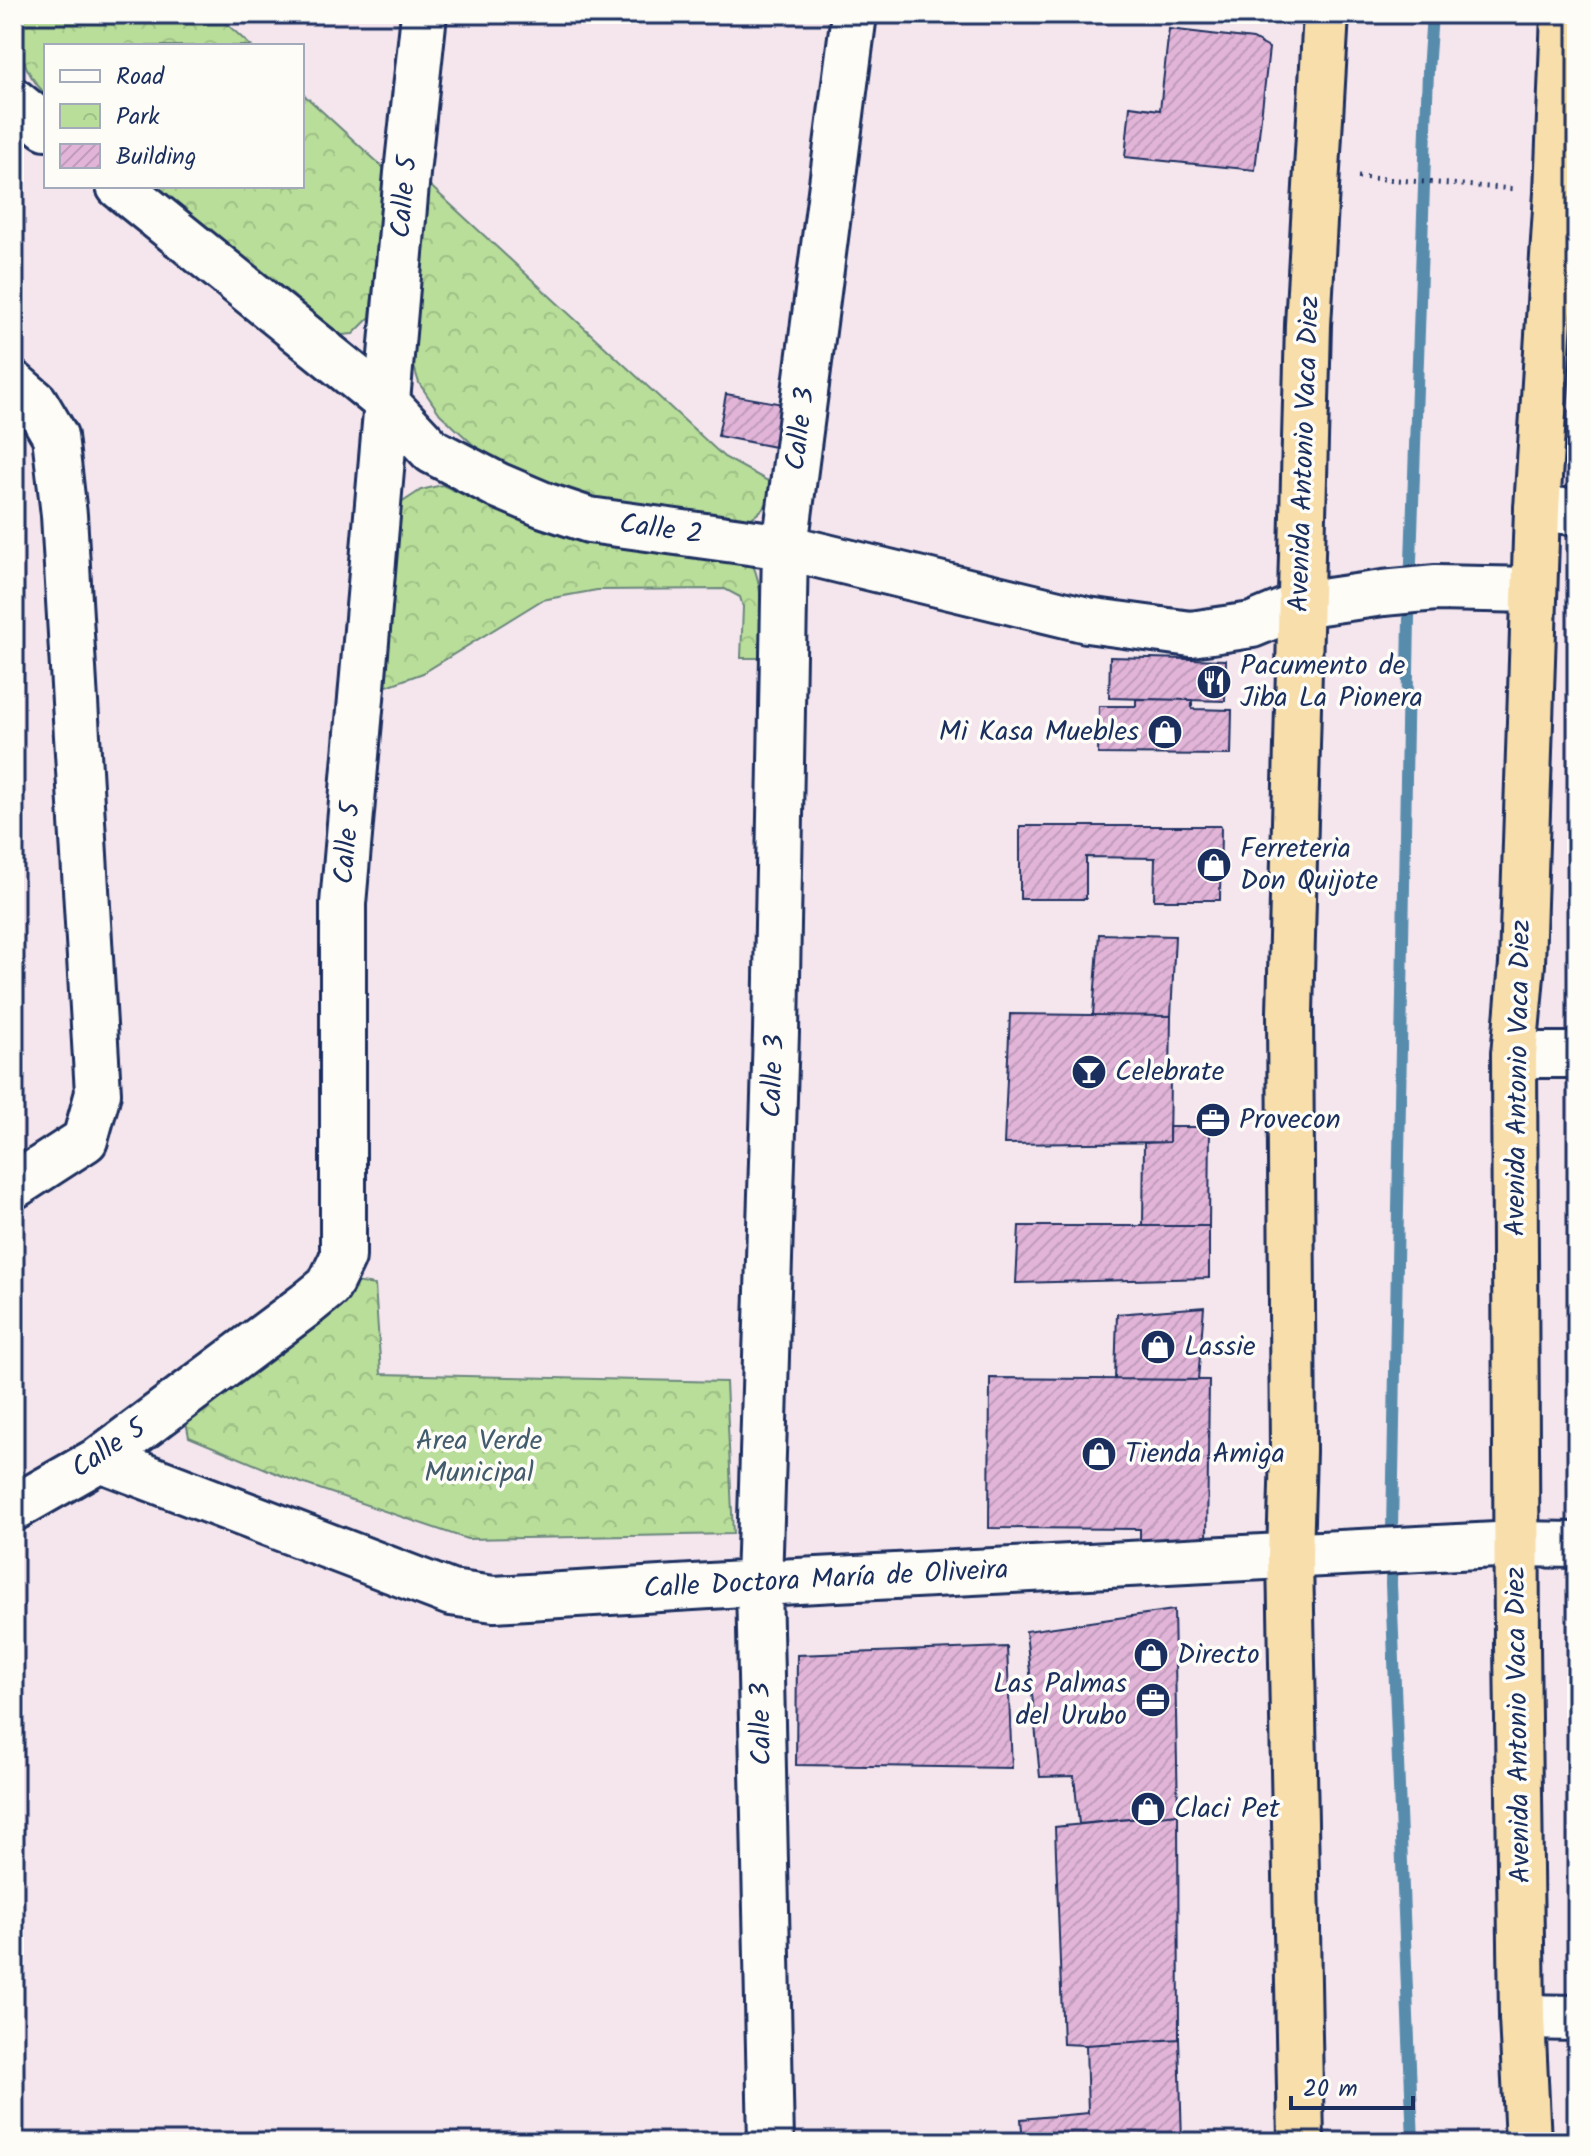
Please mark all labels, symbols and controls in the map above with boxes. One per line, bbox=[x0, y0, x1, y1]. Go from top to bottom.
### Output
legend bbox=[44, 44, 304, 188]
text: Road bbox=[116, 58, 165, 97]
text: Park bbox=[116, 98, 160, 137]
text: Building bbox=[116, 138, 196, 177]
street label: Calle 5 bbox=[379, 152, 431, 240]
street label: Avenida Antonio Vaca Diez bbox=[1277, 295, 1333, 613]
street label: Calle 3 bbox=[774, 385, 828, 473]
street label: Calle 2 bbox=[616, 502, 706, 558]
place label: Pacumento de Jiba La Pionera bbox=[1240, 644, 1423, 721]
restaurant icon: Pacumento de Jiba La Pionera bbox=[1195, 663, 1233, 701]
place label: Mi Kasa Muebles bbox=[939, 710, 1139, 755]
shop icon: Mi Kasa Muebles bbox=[1146, 713, 1184, 751]
street label: Calle 5 bbox=[322, 798, 374, 886]
place label: Ferreteria Don Quijote bbox=[1240, 827, 1379, 904]
shop icon: Ferreteria Don Quijote bbox=[1195, 846, 1233, 884]
street label: Avenida Antonio Vaca Diez bbox=[1494, 919, 1544, 1237]
street label: Calle 3 bbox=[750, 1034, 798, 1118]
place label: Celebrate bbox=[1115, 1050, 1225, 1095]
bar icon: Celebrate bbox=[1070, 1053, 1108, 1091]
place label: Provecon bbox=[1239, 1098, 1341, 1143]
office icon: Provecon bbox=[1194, 1101, 1232, 1139]
place label: Lassie bbox=[1184, 1325, 1256, 1370]
shop icon: Lassie bbox=[1139, 1328, 1177, 1366]
street label: Calle 5 bbox=[62, 1406, 157, 1491]
park label: Area Verde Municipal bbox=[416, 1419, 543, 1496]
place label: Tienda Amiga bbox=[1125, 1432, 1285, 1477]
shop icon: Tienda Amiga bbox=[1080, 1435, 1118, 1473]
street label: Calle Doctora María de Oliveira bbox=[642, 1548, 1010, 1612]
street label: Avenida Antonio Vaca Diez bbox=[1494, 1566, 1544, 1884]
place label: Directo bbox=[1177, 1633, 1260, 1678]
shop icon: Directo bbox=[1132, 1636, 1170, 1674]
place label: Las Palmas del Urubo bbox=[993, 1662, 1127, 1739]
office icon: Las Palmas del Urubo bbox=[1134, 1681, 1172, 1719]
street label: Calle 3 bbox=[739, 1682, 785, 1766]
place label: Claci Pet bbox=[1174, 1787, 1281, 1832]
shop icon: Claci Pet bbox=[1129, 1790, 1167, 1828]
scale bar bbox=[1291, 2060, 1413, 2110]
text: 20 m bbox=[1303, 2070, 1358, 2109]

